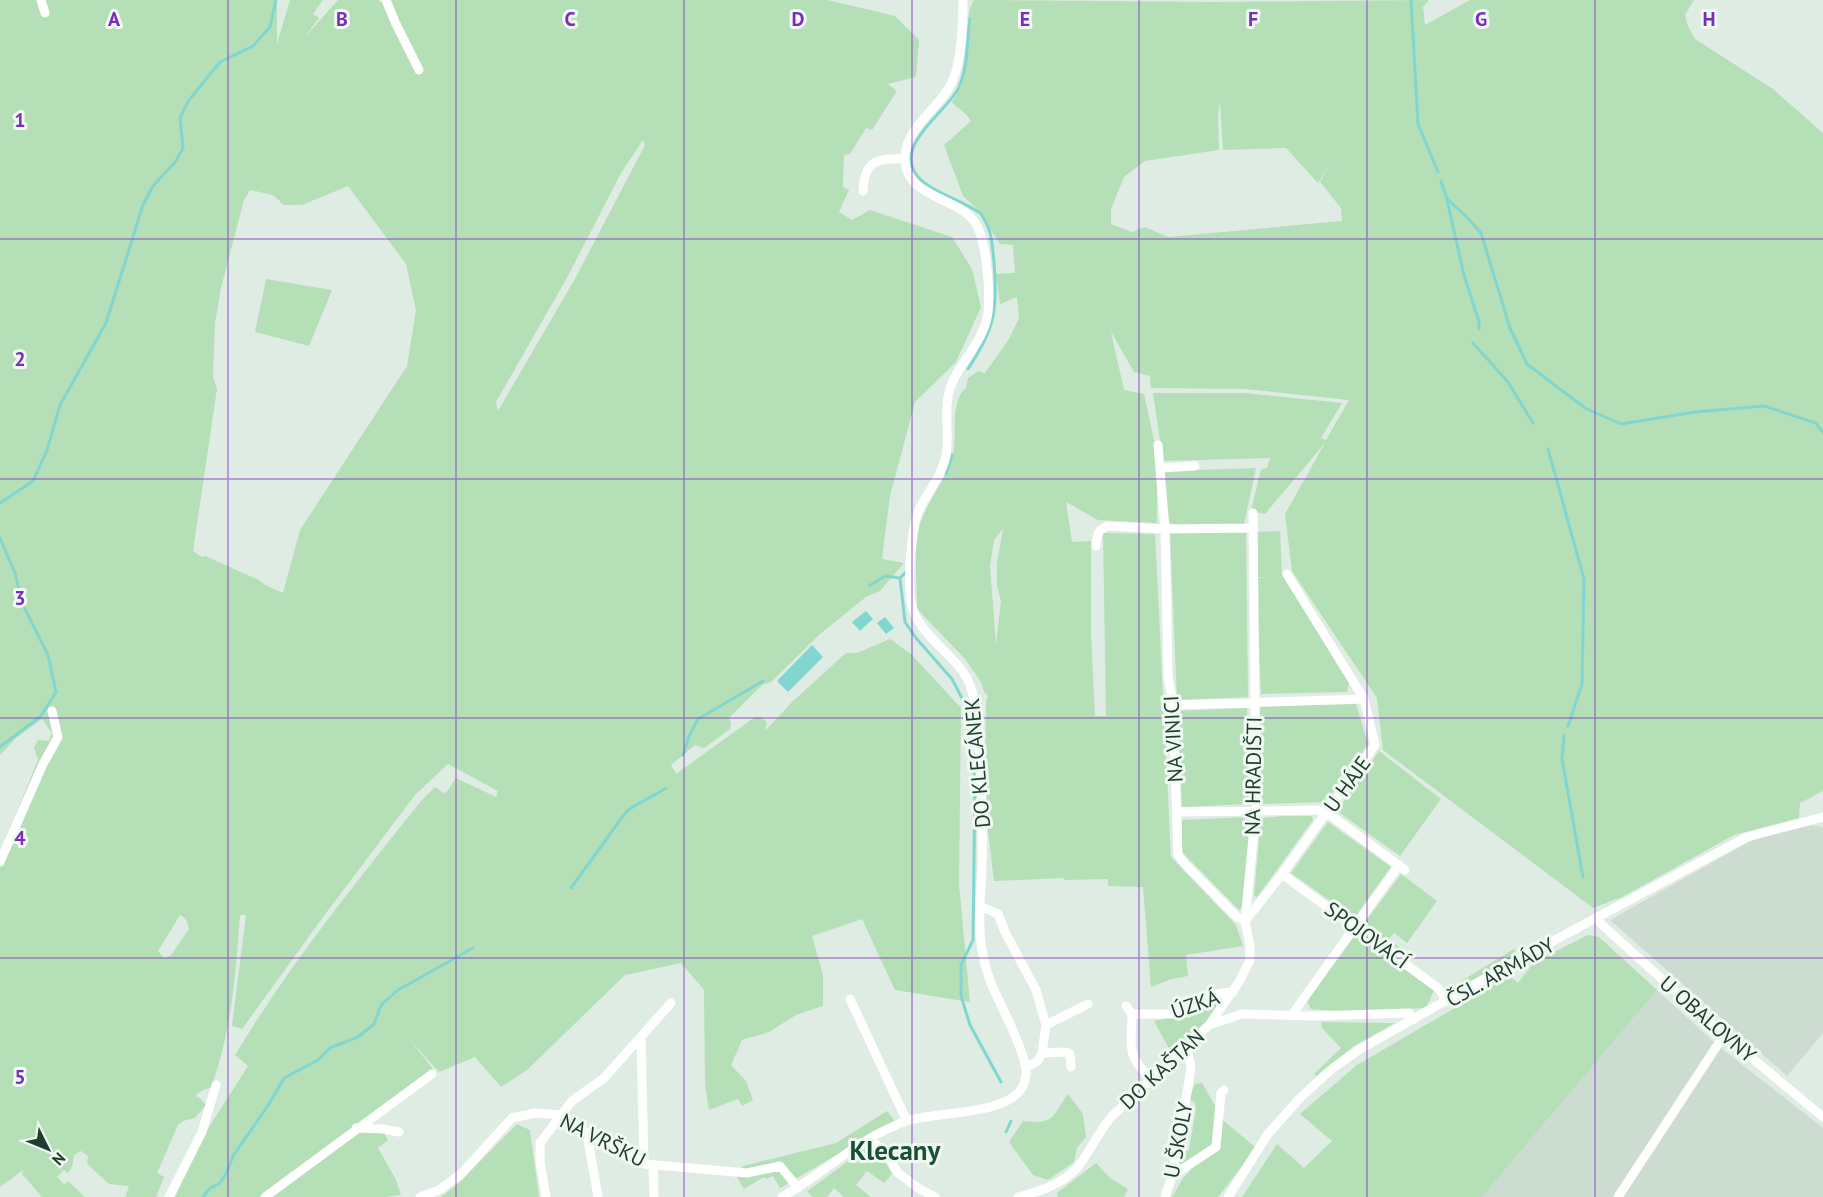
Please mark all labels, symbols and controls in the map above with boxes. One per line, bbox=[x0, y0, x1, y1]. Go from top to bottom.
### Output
text: A bbox=[108, 6, 121, 32]
text: B bbox=[336, 6, 348, 32]
text: C bbox=[564, 6, 576, 32]
text: D bbox=[792, 6, 805, 32]
text: E bbox=[1020, 6, 1030, 32]
text: F bbox=[1248, 6, 1258, 32]
text: G bbox=[1475, 6, 1487, 32]
text: H bbox=[1702, 6, 1716, 32]
text: 1 bbox=[14, 107, 26, 133]
text: 2 bbox=[14, 346, 26, 372]
text: 3 bbox=[14, 585, 26, 611]
street label: NA VINICI bbox=[1157, 695, 1189, 783]
street label: DO KLECÁNEK bbox=[958, 697, 996, 829]
street label: NA HRADIŠTI bbox=[1238, 717, 1268, 835]
street label: U HÁJE bbox=[1318, 751, 1376, 817]
text: 4 bbox=[14, 825, 26, 851]
street label: SPOJOVACÍ bbox=[1320, 895, 1415, 975]
street label: ČSL. ARMÁDY bbox=[1441, 931, 1559, 1013]
street label: U OBALOVNY bbox=[1654, 970, 1762, 1069]
street label: ÚZKÁ bbox=[1167, 983, 1224, 1025]
street label: DO KAŠTAN bbox=[1114, 1023, 1210, 1115]
text: 5 bbox=[14, 1064, 26, 1090]
street label: U ŠKOLY bbox=[1157, 1099, 1199, 1180]
street label: NA VRŠKU bbox=[556, 1107, 650, 1173]
north arrow bbox=[18, 1119, 78, 1179]
district label: Klecany bbox=[850, 1133, 942, 1167]
text: N bbox=[48, 1149, 70, 1170]

